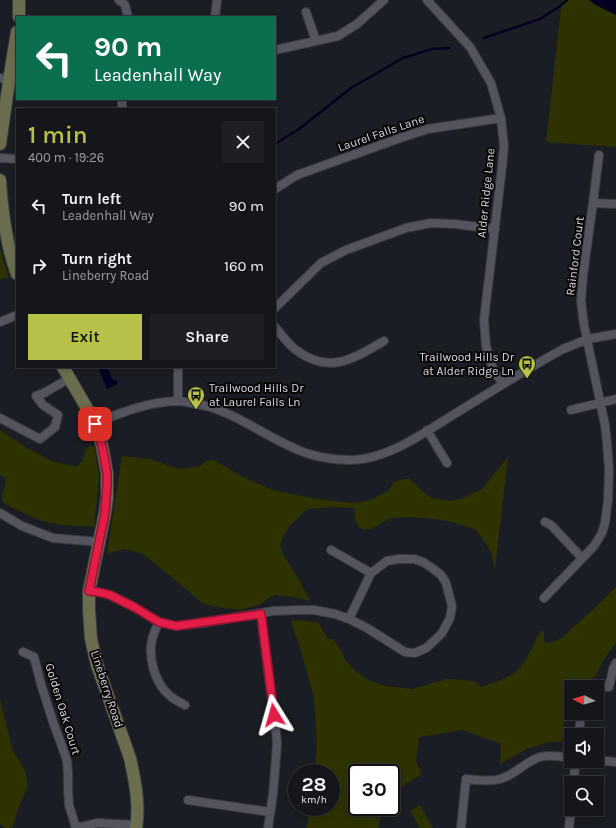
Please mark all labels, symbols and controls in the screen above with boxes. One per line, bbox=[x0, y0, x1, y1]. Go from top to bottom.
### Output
text: 90 m bbox=[94, 30, 162, 63]
icon: left bbox=[28, 32, 80, 84]
text: Leadenhall Way bbox=[94, 64, 221, 86]
street label: Laurel Falls Lane bbox=[336, 112, 426, 154]
text: 1 min bbox=[28, 121, 88, 149]
button: close bbox=[222, 121, 264, 163]
street label: Alder Ridge Lane bbox=[474, 147, 498, 239]
text: 400 m · 19:26 bbox=[28, 150, 104, 165]
text: Turn left bbox=[62, 190, 121, 208]
icon: left bbox=[28, 195, 50, 217]
text: 90 m bbox=[229, 197, 264, 215]
text: Leadenhall Way bbox=[62, 208, 154, 223]
street label: Rainford Court bbox=[563, 215, 587, 296]
text: Turn right bbox=[62, 250, 132, 268]
icon: right bbox=[28, 255, 50, 277]
text: 160 m bbox=[224, 257, 264, 275]
text: Lineberry Road bbox=[62, 268, 149, 283]
button: Exit bbox=[28, 314, 142, 360]
button: Share bbox=[150, 314, 264, 360]
place label: Trailwood Hills Dr at Alder Ridge Ln bbox=[419, 350, 515, 378]
bus stop icon: Trailwood Hills Dr at Alder Ridge Ln bbox=[517, 354, 537, 379]
place label: Trailwood Hills Dr at Laurel Falls Ln bbox=[209, 381, 304, 409]
bus stop icon: Trailwood Hills Dr at Laurel Falls Ln bbox=[186, 385, 206, 410]
pin bbox=[78, 407, 112, 441]
icon: arrive bbox=[84, 413, 106, 435]
street label: Lineberry Road bbox=[88, 649, 126, 729]
street label: Golden Oak Court bbox=[42, 662, 84, 757]
north arrow bbox=[564, 680, 604, 720]
map controls bbox=[564, 680, 604, 816]
position arrow bbox=[253, 694, 295, 736]
button: sound bbox=[564, 728, 604, 768]
speed limit sign: 30 bbox=[348, 764, 400, 816]
text: 28 bbox=[301, 773, 327, 796]
button: search bbox=[564, 776, 604, 816]
text: km/h bbox=[301, 794, 327, 806]

